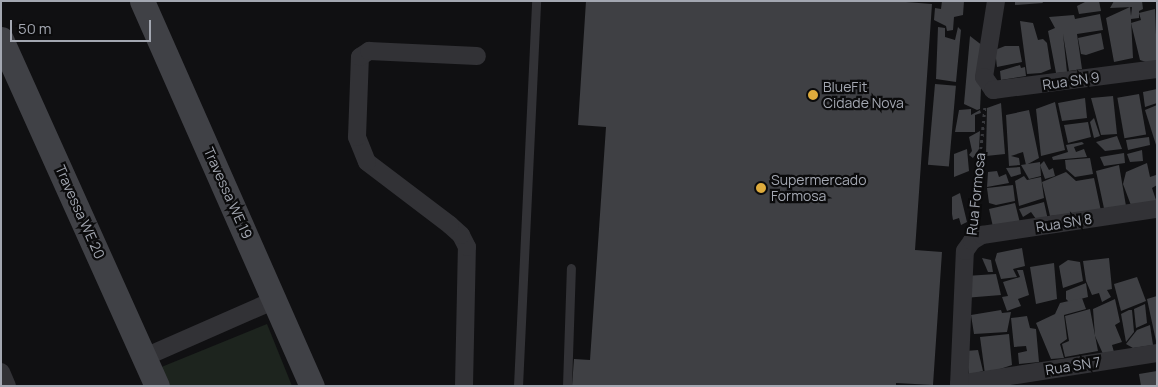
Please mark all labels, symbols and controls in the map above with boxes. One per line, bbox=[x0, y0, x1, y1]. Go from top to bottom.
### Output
scale bar bbox=[12, 10, 154, 42]
text: 50 m bbox=[18, 18, 52, 39]
street label: Rua SN 9 bbox=[1041, 69, 1101, 93]
place label: BlueFit Cidade Nova bbox=[823, 79, 904, 111]
marker: BlueFit Cidade Nova bbox=[807, 89, 819, 101]
street label: Travessa WE 19 bbox=[200, 145, 256, 241]
street label: Rua Formosa bbox=[963, 152, 989, 236]
street label: Travessa WE 20 bbox=[52, 163, 108, 261]
place label: Supermercado Formosa bbox=[771, 172, 866, 204]
marker: Supermercado Formosa bbox=[755, 182, 767, 194]
street label: Rua SN 8 bbox=[1035, 210, 1093, 236]
street label: Rua SN 7 bbox=[1044, 353, 1102, 379]

